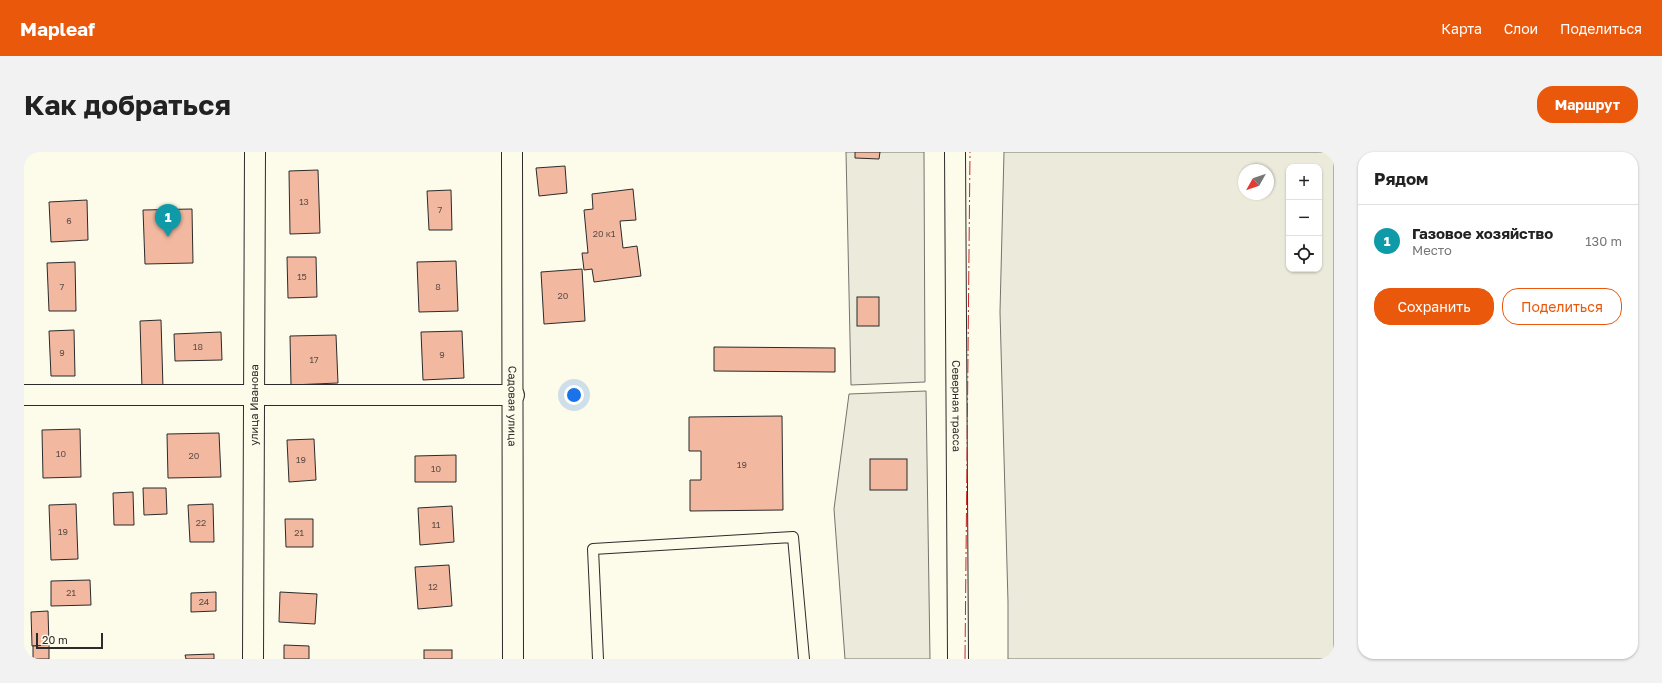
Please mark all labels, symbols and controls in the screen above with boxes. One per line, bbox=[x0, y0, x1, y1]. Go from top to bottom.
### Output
text: Mapleaf bbox=[20, 17, 95, 40]
text: Карта bbox=[1441, 20, 1482, 37]
text: Слои bbox=[1504, 20, 1538, 37]
text: Поделиться bbox=[1560, 20, 1642, 37]
button: Маршрут bbox=[1537, 86, 1638, 123]
text: Как добраться bbox=[24, 88, 231, 121]
north arrow bbox=[1238, 164, 1274, 200]
map controls bbox=[1286, 164, 1322, 272]
button: + bbox=[1286, 164, 1322, 200]
text: Рядом bbox=[1374, 168, 1428, 189]
house number: 13 bbox=[299, 196, 309, 207]
button: − bbox=[1286, 200, 1322, 236]
pin: 1 bbox=[155, 204, 181, 237]
house number: 7 bbox=[438, 204, 443, 215]
house number: 6 bbox=[66, 215, 72, 226]
text: Газовое хозяйство bbox=[1412, 224, 1553, 242]
house number: 20 к1 bbox=[593, 228, 616, 239]
text: 1 bbox=[1384, 233, 1390, 249]
text: 130 m bbox=[1585, 233, 1622, 249]
button: locate bbox=[1286, 236, 1322, 272]
text: Место bbox=[1412, 242, 1452, 258]
house number: 15 bbox=[297, 271, 307, 282]
house number: 7 bbox=[60, 281, 65, 292]
house number: 8 bbox=[435, 281, 441, 292]
button: Сохранить bbox=[1374, 288, 1494, 325]
button: Поделиться bbox=[1502, 288, 1622, 325]
house number: 20 bbox=[558, 290, 569, 301]
house number: 18 bbox=[193, 341, 203, 352]
house number: 9 bbox=[59, 347, 65, 358]
house number: 9 bbox=[439, 349, 445, 360]
house number: 17 bbox=[309, 354, 319, 365]
street label: Северная трасса bbox=[950, 360, 964, 452]
street label: улица Иванова bbox=[247, 364, 260, 446]
street label: Садовая улица bbox=[506, 366, 520, 446]
your location bbox=[564, 385, 584, 405]
house number: 10 bbox=[56, 448, 66, 459]
house number: 20 bbox=[189, 450, 200, 461]
house number: 19 bbox=[296, 454, 306, 465]
house number: 19 bbox=[737, 459, 747, 470]
house number: 10 bbox=[431, 463, 441, 474]
house number: 22 bbox=[196, 517, 206, 528]
house number: 11 bbox=[432, 519, 441, 530]
house number: 19 bbox=[58, 526, 68, 537]
house number: 21 bbox=[294, 527, 304, 538]
house number: 12 bbox=[428, 581, 438, 592]
house number: 21 bbox=[66, 587, 76, 598]
house number: 24 bbox=[199, 596, 210, 607]
scale bar bbox=[36, 631, 103, 650]
text: 20 m bbox=[42, 633, 68, 646]

